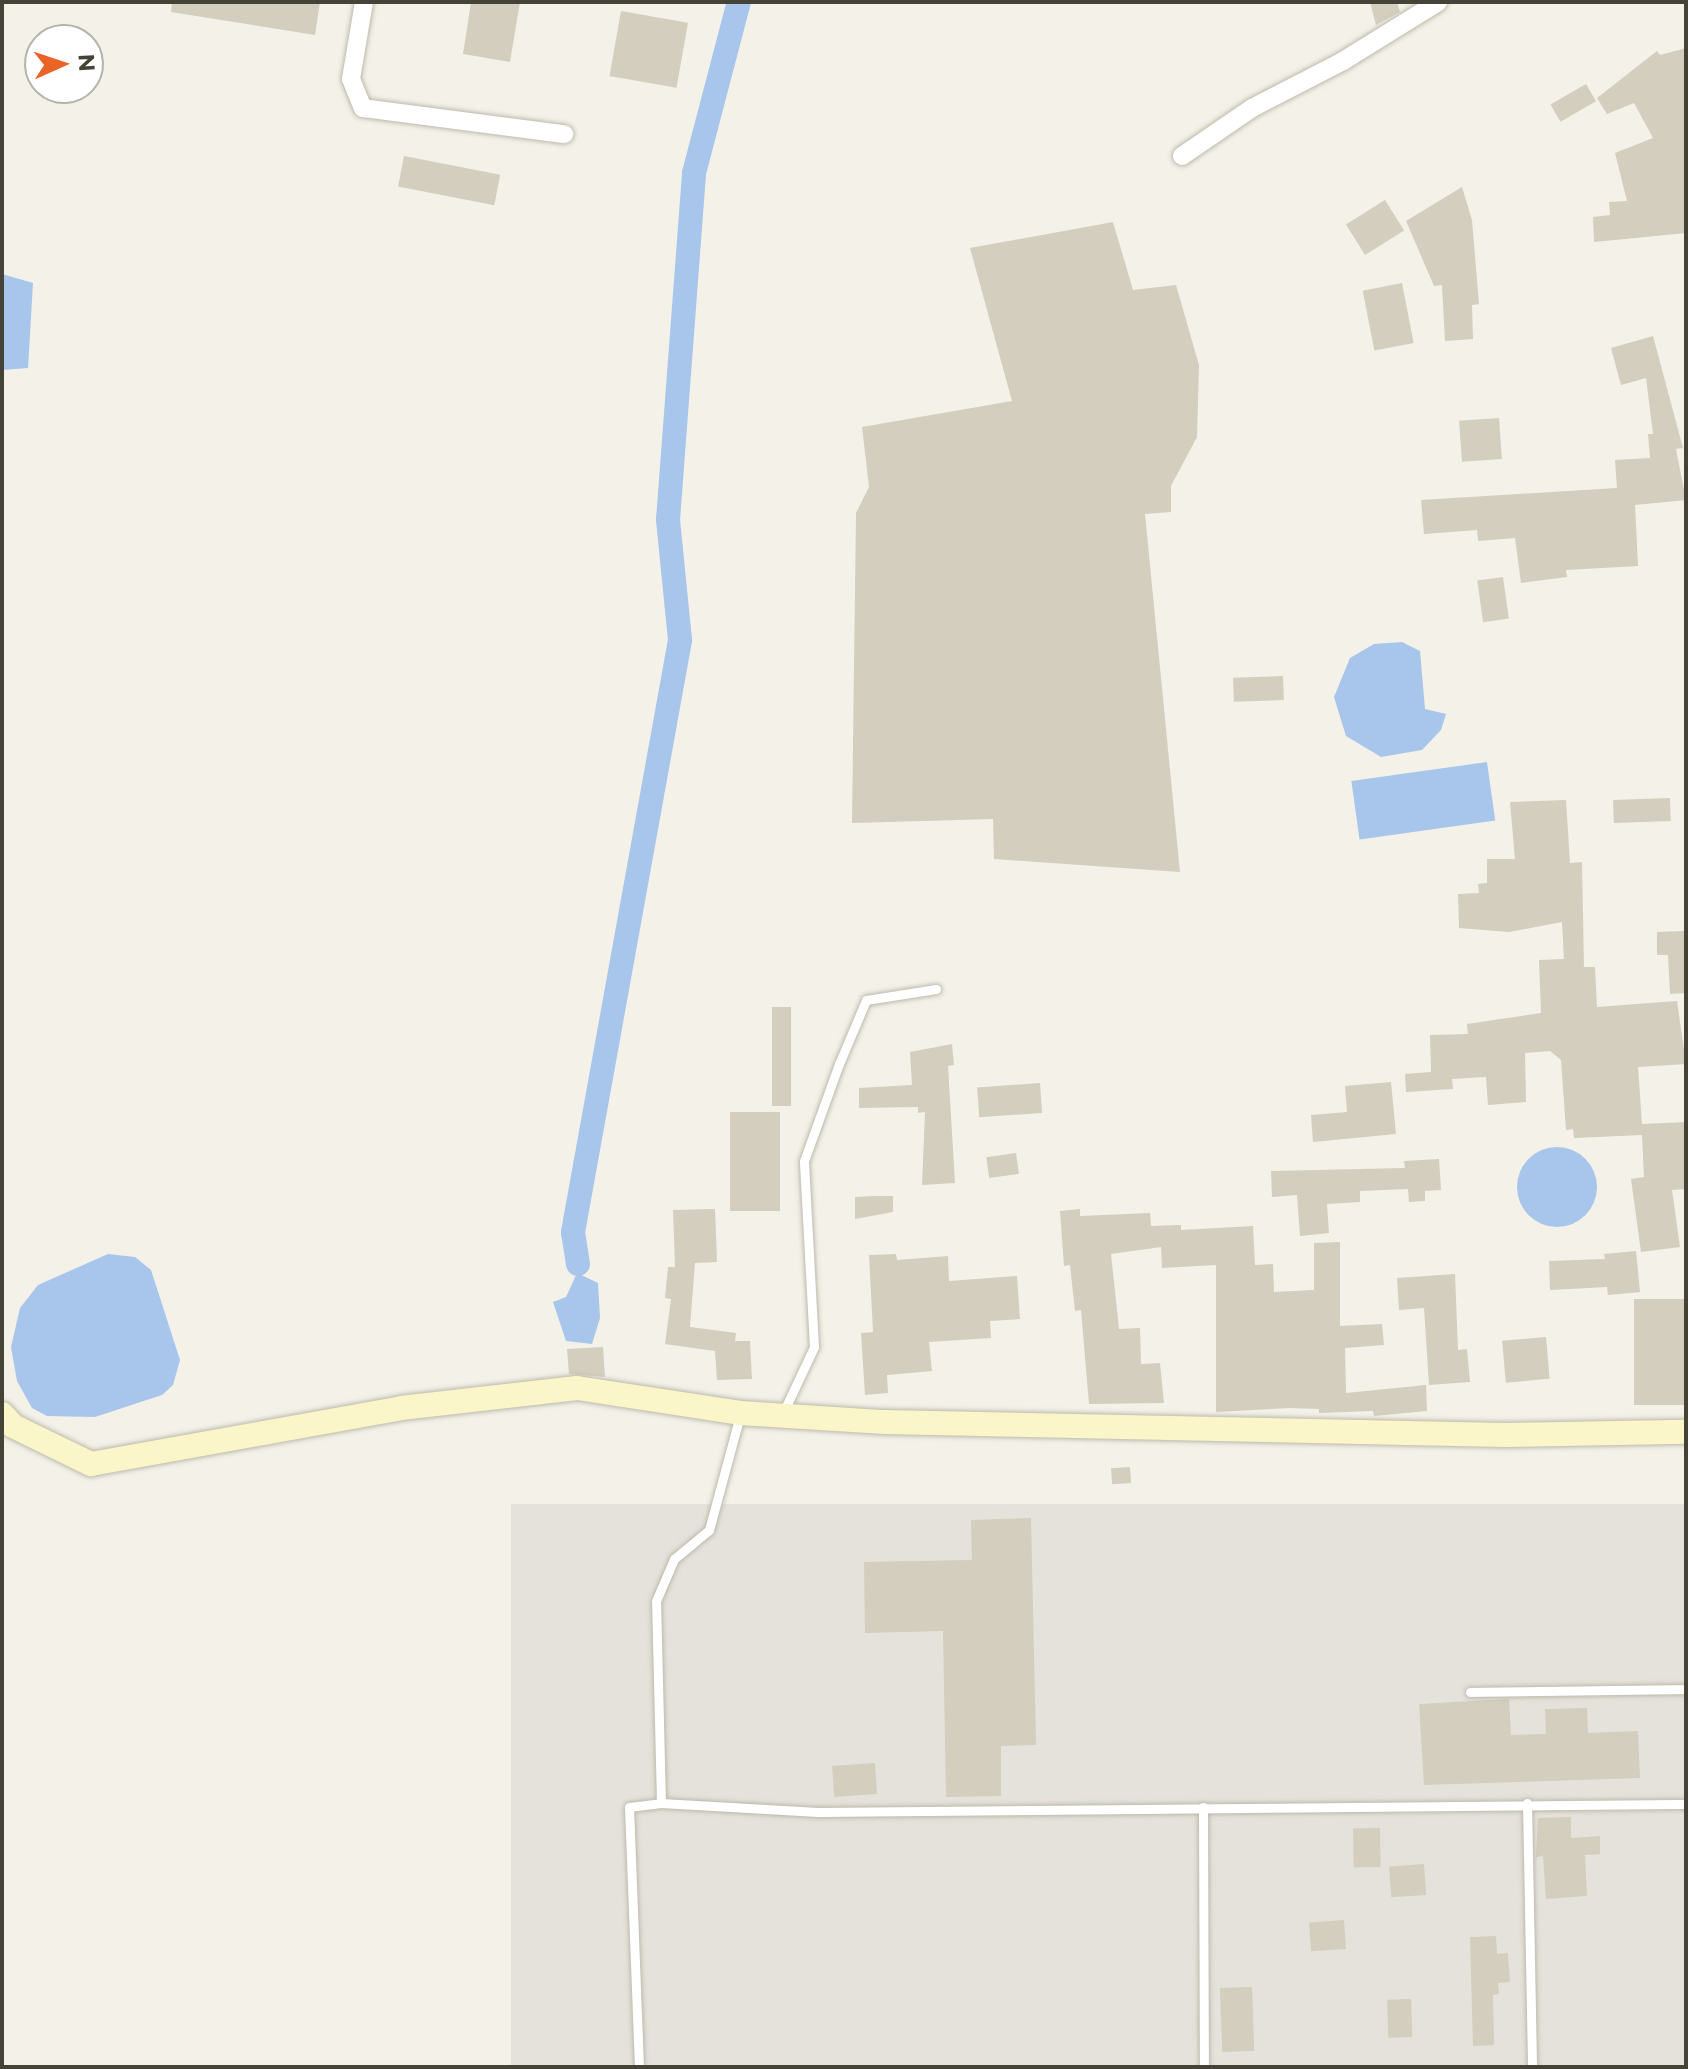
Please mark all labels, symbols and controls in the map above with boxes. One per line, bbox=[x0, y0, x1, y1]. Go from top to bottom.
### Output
north arrow bbox=[24, 24, 104, 104]
text: N bbox=[73, 53, 100, 72]

